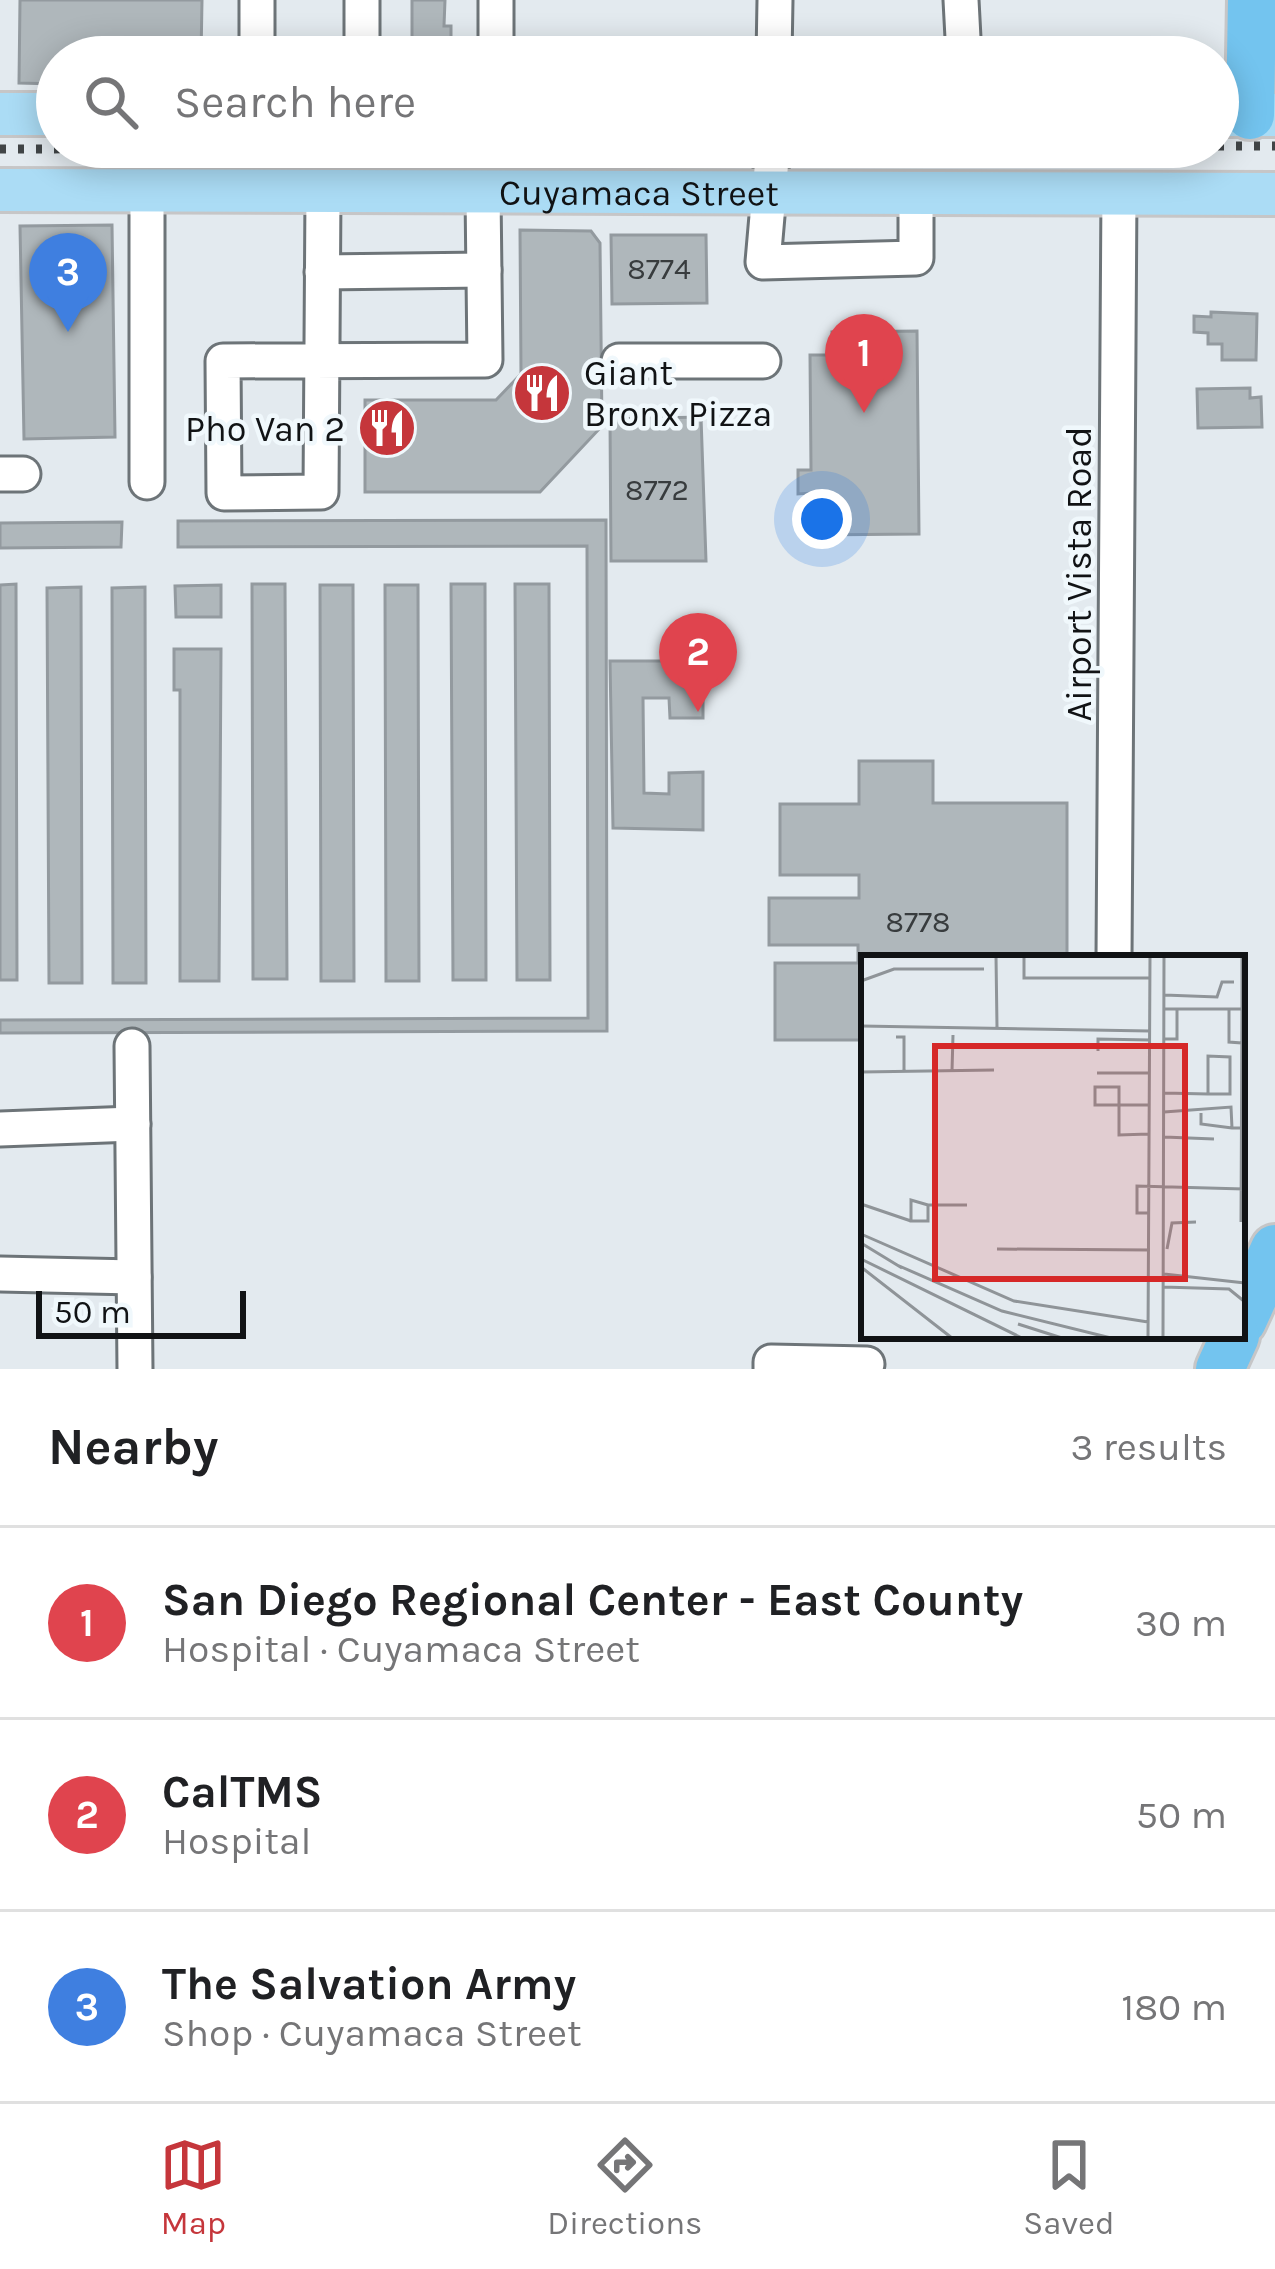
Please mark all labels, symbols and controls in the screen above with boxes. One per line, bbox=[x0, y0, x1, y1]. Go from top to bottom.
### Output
search box bbox=[36, 36, 1239, 168]
icon: search bbox=[78, 69, 144, 135]
text: Search here bbox=[174, 76, 416, 128]
street label: Cuyamaca Street bbox=[499, 172, 779, 214]
pin: 3 bbox=[29, 233, 107, 332]
house number: 8774 bbox=[627, 251, 691, 287]
pin: 1 bbox=[825, 314, 903, 413]
place label: Giant Bronx Pizza bbox=[584, 352, 772, 435]
restaurant icon: Giant Bronx Pizza bbox=[511, 362, 573, 424]
restaurant icon: Pho Van 2 bbox=[356, 397, 418, 459]
place label: Pho Van 2 bbox=[185, 408, 345, 450]
street label: Airport Vista Road bbox=[1058, 427, 1100, 721]
house number: 8772 bbox=[625, 472, 689, 508]
your location bbox=[792, 489, 852, 549]
pin: 2 bbox=[659, 613, 737, 712]
house number: 8778 bbox=[885, 904, 951, 940]
inset map bbox=[861, 955, 1245, 1339]
scale bar bbox=[36, 1285, 246, 1338]
text: 50 m bbox=[54, 1293, 131, 1331]
text: Nearby bbox=[48, 1417, 218, 1477]
text: 3 results bbox=[1070, 1424, 1227, 1470]
text: San Diego Regional Center - East County bbox=[162, 1574, 1023, 1626]
text: 1 bbox=[80, 1600, 94, 1646]
text: 30 m bbox=[1135, 1600, 1227, 1646]
text: Hospital · Cuyamaca Street bbox=[162, 1626, 640, 1672]
text: CalTMS bbox=[162, 1766, 323, 1818]
text: 2 bbox=[75, 1792, 99, 1838]
text: 50 m bbox=[1136, 1792, 1227, 1838]
text: Hospital bbox=[162, 1818, 311, 1864]
text: The Salvation Army bbox=[162, 1958, 576, 2010]
text: 3 bbox=[75, 1984, 99, 2030]
text: 180 m bbox=[1121, 1984, 1227, 2030]
text: Shop · Cuyamaca Street bbox=[162, 2010, 582, 2056]
tab: Map bbox=[160, 2132, 226, 2242]
tab: Directions bbox=[547, 2132, 702, 2242]
tab: Saved bbox=[1023, 2132, 1115, 2242]

